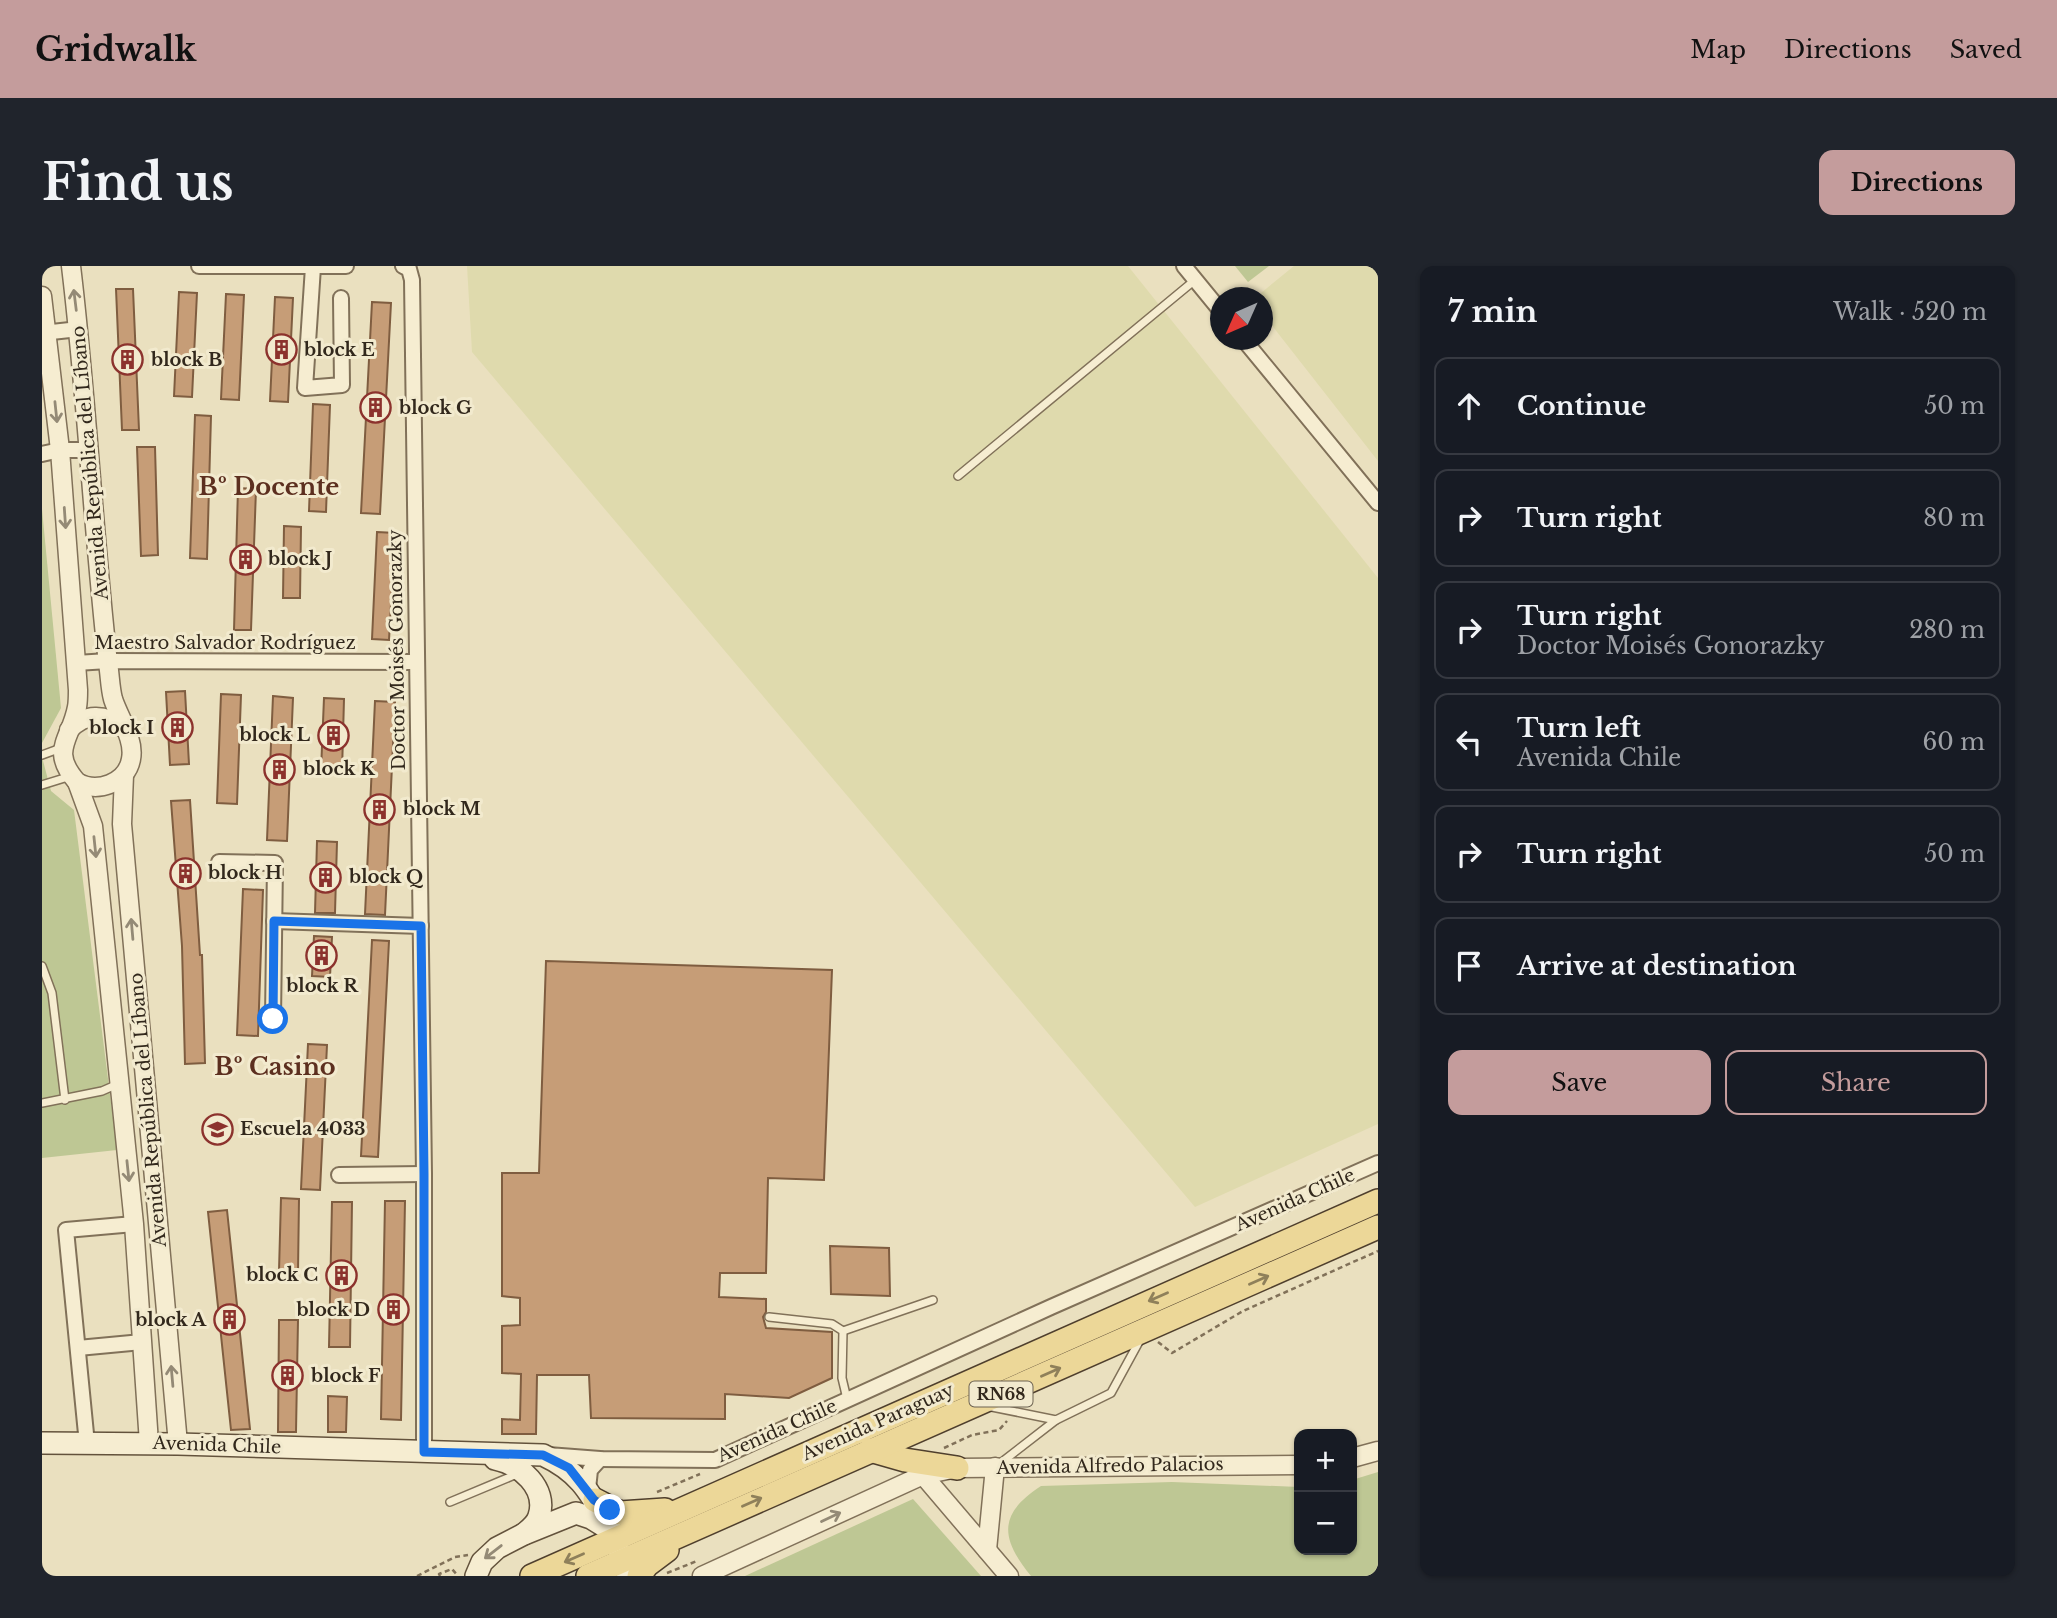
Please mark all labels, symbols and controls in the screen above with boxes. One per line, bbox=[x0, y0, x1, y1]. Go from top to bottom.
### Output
text: Gridwalk bbox=[35, 29, 196, 70]
text: Map bbox=[1690, 35, 1746, 64]
text: Directions bbox=[1784, 35, 1912, 64]
text: Saved bbox=[1950, 35, 2022, 64]
button: Directions bbox=[1819, 150, 2015, 215]
text: Find us bbox=[42, 152, 234, 213]
north arrow bbox=[1210, 287, 1273, 350]
one-way arrow bbox=[69, 289, 82, 312]
text: 7 min bbox=[1448, 293, 1537, 330]
text: Walk · 520 m bbox=[1833, 298, 1987, 326]
street label: Avenida República del Líbano bbox=[67, 325, 113, 602]
building icon: block E bbox=[264, 333, 298, 367]
place label: block E bbox=[303, 339, 375, 361]
building icon: block B bbox=[111, 343, 145, 377]
place label: block B bbox=[150, 349, 222, 371]
icon: ahead bbox=[1450, 387, 1488, 425]
text: Continue bbox=[1517, 390, 1646, 422]
building icon: block G bbox=[359, 391, 393, 425]
text: 50 m bbox=[1924, 392, 1985, 420]
place label: block G bbox=[398, 397, 472, 419]
one-way arrow bbox=[49, 400, 62, 423]
district label: Bº Docente bbox=[199, 472, 339, 501]
icon: right bbox=[1450, 499, 1488, 537]
text: Turn right bbox=[1517, 502, 1662, 534]
text: 80 m bbox=[1923, 504, 1985, 532]
one-way arrow bbox=[59, 506, 72, 529]
street label: Doctor Moisés Gonorazky bbox=[384, 529, 410, 771]
building icon: block J bbox=[228, 542, 262, 576]
place label: block J bbox=[267, 548, 332, 570]
text: Turn right bbox=[1517, 600, 1662, 632]
icon: right bbox=[1450, 611, 1488, 649]
text: 280 m bbox=[1909, 616, 1985, 644]
street label: Maestro Salvador Rodríguez bbox=[94, 632, 356, 654]
text: Doctor Moisés Gonorazky bbox=[1517, 632, 1825, 660]
building icon: block I bbox=[160, 711, 194, 745]
text: Turn left bbox=[1517, 712, 1641, 744]
place label: block I bbox=[88, 717, 154, 739]
building icon: block L bbox=[316, 718, 350, 752]
icon: left bbox=[1450, 723, 1488, 761]
place label: block L bbox=[238, 724, 310, 746]
text: 60 m bbox=[1923, 728, 1985, 756]
text: Avenida Chile bbox=[1517, 744, 1681, 772]
building icon: block K bbox=[263, 752, 297, 786]
place label: block K bbox=[302, 758, 376, 780]
building icon: block M bbox=[363, 792, 397, 826]
place label: block M bbox=[402, 798, 481, 820]
one-way arrow bbox=[89, 835, 102, 858]
icon: right bbox=[1450, 835, 1488, 873]
text: Turn right bbox=[1517, 838, 1662, 870]
text: 50 m bbox=[1924, 840, 1985, 868]
building icon: block H bbox=[168, 856, 202, 890]
building icon: block Q bbox=[309, 860, 343, 894]
place label: block H bbox=[207, 862, 282, 884]
place label: block Q bbox=[348, 866, 423, 888]
one-way arrow bbox=[125, 919, 138, 941]
building icon: block R bbox=[305, 939, 339, 973]
icon: arrive bbox=[1450, 947, 1488, 985]
text: Arrive at destination bbox=[1517, 950, 1797, 982]
street label: Avenida República del Líbano bbox=[125, 972, 171, 1249]
place label: block R bbox=[285, 975, 359, 997]
route start bbox=[257, 1003, 288, 1034]
button: Save bbox=[1448, 1050, 1711, 1115]
button: Share bbox=[1725, 1050, 1987, 1115]
district label: Bº Casino bbox=[214, 1052, 336, 1081]
school or university icon: Escuela 4033 bbox=[200, 1112, 234, 1146]
place label: Escuela 4033 bbox=[240, 1118, 366, 1140]
one-way arrow bbox=[122, 1159, 135, 1182]
street label: Avenida Chile bbox=[1231, 1164, 1358, 1237]
building icon: block C bbox=[324, 1258, 358, 1292]
place label: block C bbox=[245, 1264, 318, 1286]
one-way arrow bbox=[1247, 1272, 1269, 1285]
one-way arrow bbox=[1148, 1291, 1170, 1304]
building icon: block D bbox=[376, 1293, 410, 1327]
place label: block D bbox=[295, 1299, 370, 1321]
building icon: block A bbox=[212, 1303, 246, 1337]
place label: block A bbox=[134, 1309, 207, 1331]
building icon: block F bbox=[271, 1359, 305, 1393]
one-way arrow bbox=[165, 1365, 178, 1387]
place label: block F bbox=[310, 1365, 381, 1387]
one-way arrow bbox=[1040, 1365, 1061, 1378]
street label: Avenida Paraguay bbox=[798, 1378, 958, 1466]
road number: RN68 bbox=[970, 1382, 1032, 1406]
street label: Avenida Chile bbox=[713, 1395, 840, 1468]
map controls bbox=[1294, 1429, 1357, 1555]
button: + bbox=[1294, 1429, 1357, 1492]
street label: Avenida Chile bbox=[151, 1432, 282, 1458]
street label: Avenida Alfredo Palacios bbox=[995, 1453, 1224, 1479]
button: − bbox=[1294, 1492, 1357, 1555]
route end bbox=[594, 1494, 625, 1525]
one-way arrow bbox=[741, 1495, 763, 1508]
one-way arrow bbox=[820, 1510, 841, 1523]
one-way arrow bbox=[485, 1545, 503, 1560]
one-way arrow bbox=[564, 1552, 585, 1565]

